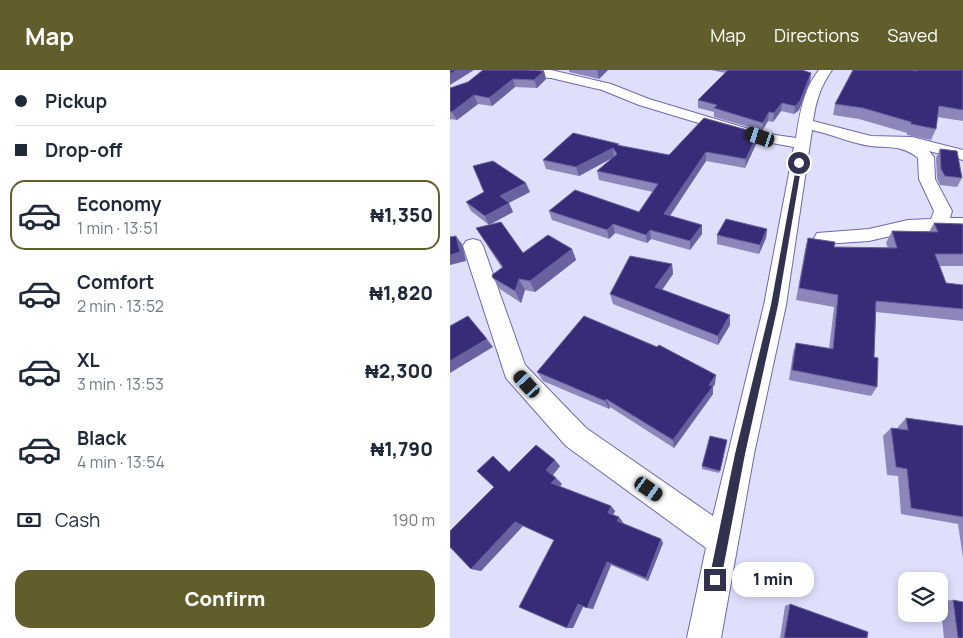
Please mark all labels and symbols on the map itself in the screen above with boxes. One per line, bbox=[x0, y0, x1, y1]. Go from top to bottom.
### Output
car bbox=[743, 125, 776, 149]
route start bbox=[788, 152, 810, 174]
car bbox=[511, 368, 542, 400]
car bbox=[632, 474, 665, 504]
callout: 1 min bbox=[732, 562, 815, 598]
route end bbox=[704, 569, 726, 591]

